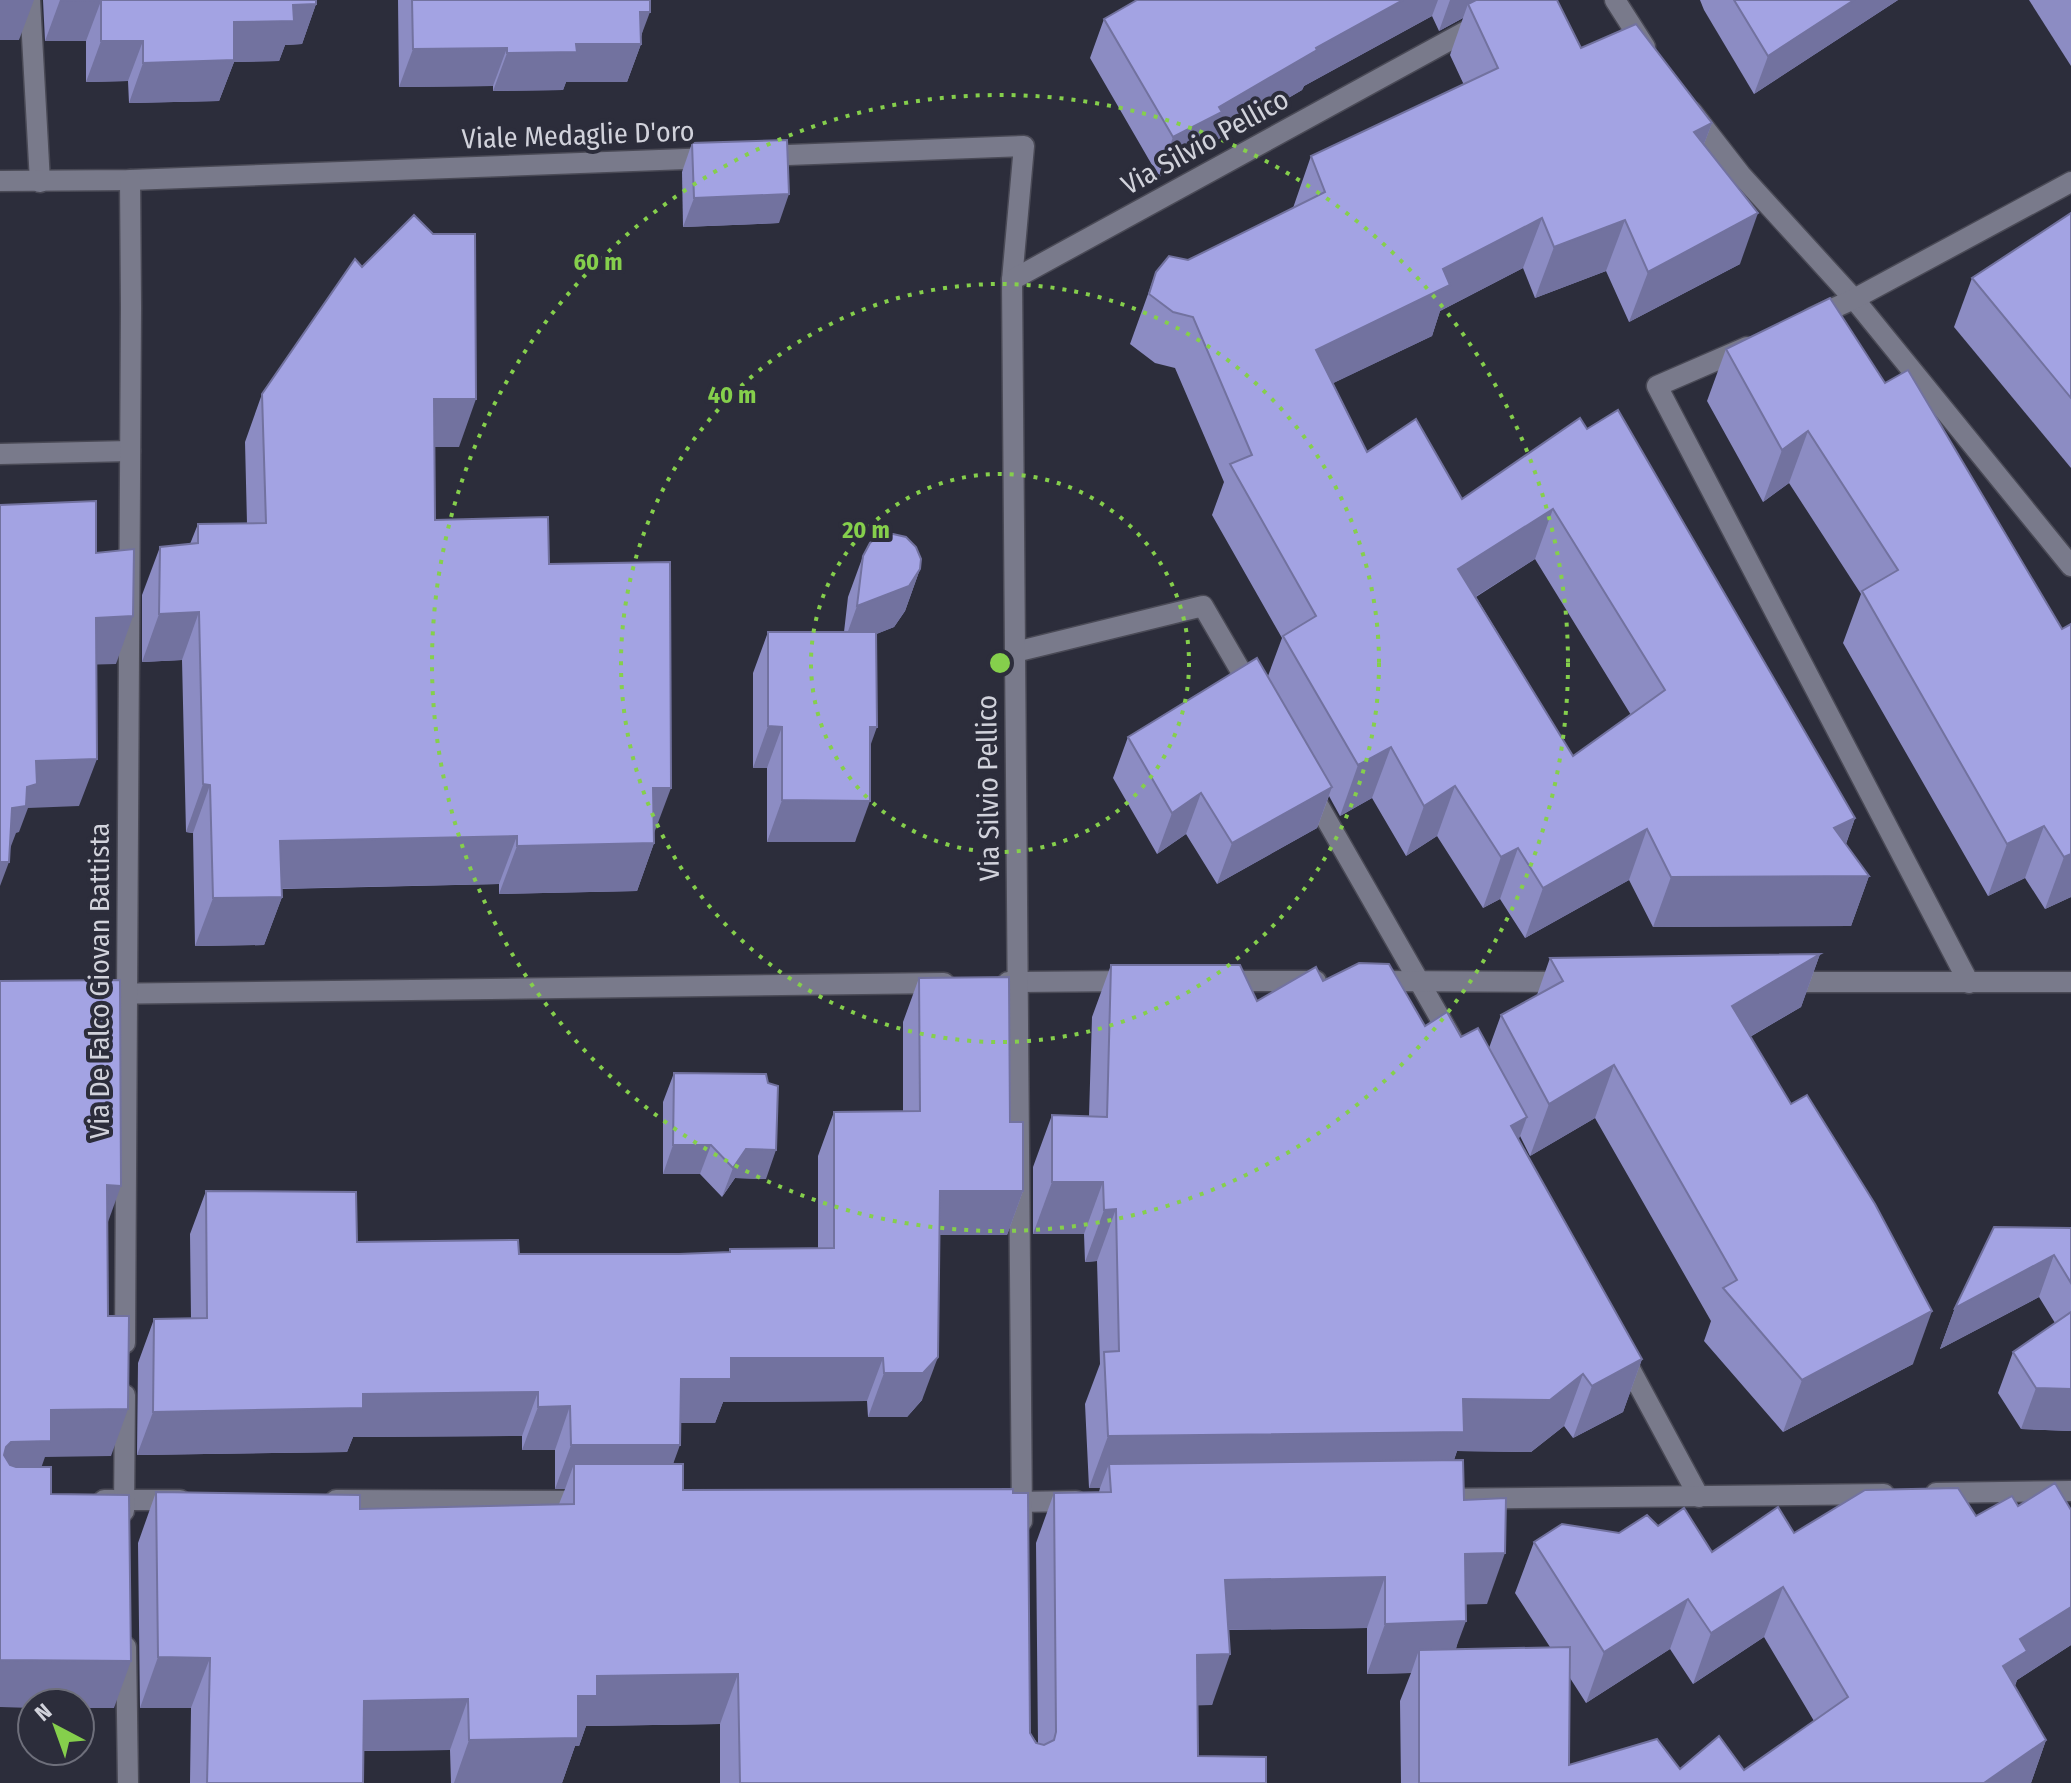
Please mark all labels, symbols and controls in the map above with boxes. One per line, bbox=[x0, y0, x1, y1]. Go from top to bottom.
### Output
street label: Via Silvio Pellico bbox=[1116, 82, 1294, 202]
street label: Viale Medaglie D'oro bbox=[461, 114, 695, 156]
text: 60 m bbox=[574, 248, 622, 276]
text: 40 m bbox=[708, 381, 756, 409]
text: 20 m bbox=[841, 516, 890, 544]
centre of rings bbox=[986, 649, 1014, 677]
street label: Via Silvio Pellico bbox=[970, 695, 1006, 881]
street label: Via De Falco Giovan Battista bbox=[83, 823, 116, 1139]
north arrow bbox=[16, 1687, 96, 1767]
text: N bbox=[29, 1698, 57, 1727]

